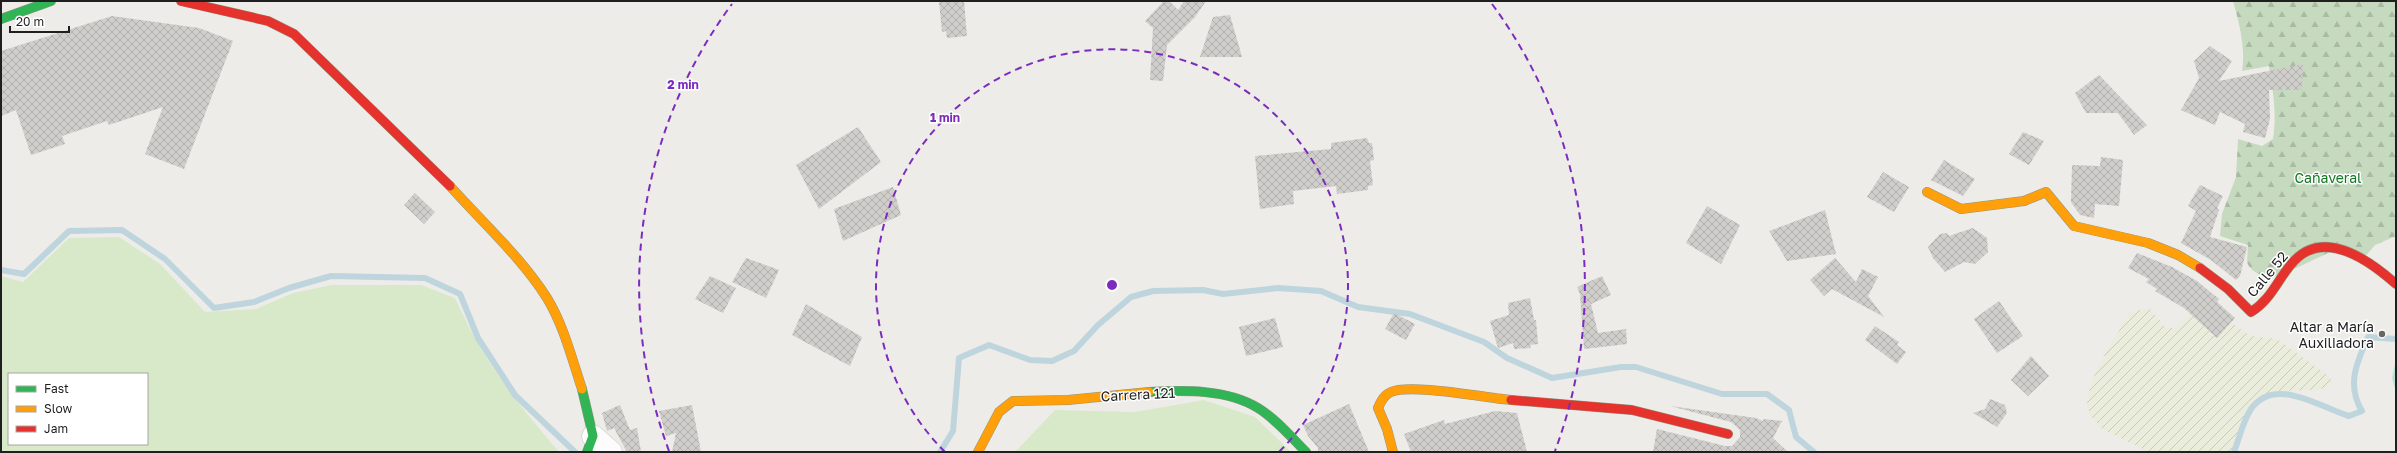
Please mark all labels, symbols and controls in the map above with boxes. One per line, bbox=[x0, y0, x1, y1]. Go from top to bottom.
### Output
scale bar bbox=[10, 8, 69, 34]
text: 20 m bbox=[16, 14, 44, 29]
text: 2 min bbox=[667, 77, 699, 92]
text: 1 min bbox=[930, 110, 960, 125]
park label: Cañaveral bbox=[2294, 169, 2362, 186]
street label: Calle 52 bbox=[2243, 248, 2291, 300]
centre of rings bbox=[1105, 278, 1119, 292]
place label: Altar a María Auxiliadora bbox=[2290, 318, 2374, 351]
marker: Altar a María Auxiliadora bbox=[2377, 329, 2387, 339]
legend bbox=[8, 373, 148, 445]
text: Fast bbox=[44, 381, 69, 396]
street label: Carrera 121 bbox=[1100, 384, 1176, 404]
text: Slow bbox=[44, 401, 72, 416]
text: Jam bbox=[44, 421, 68, 436]

